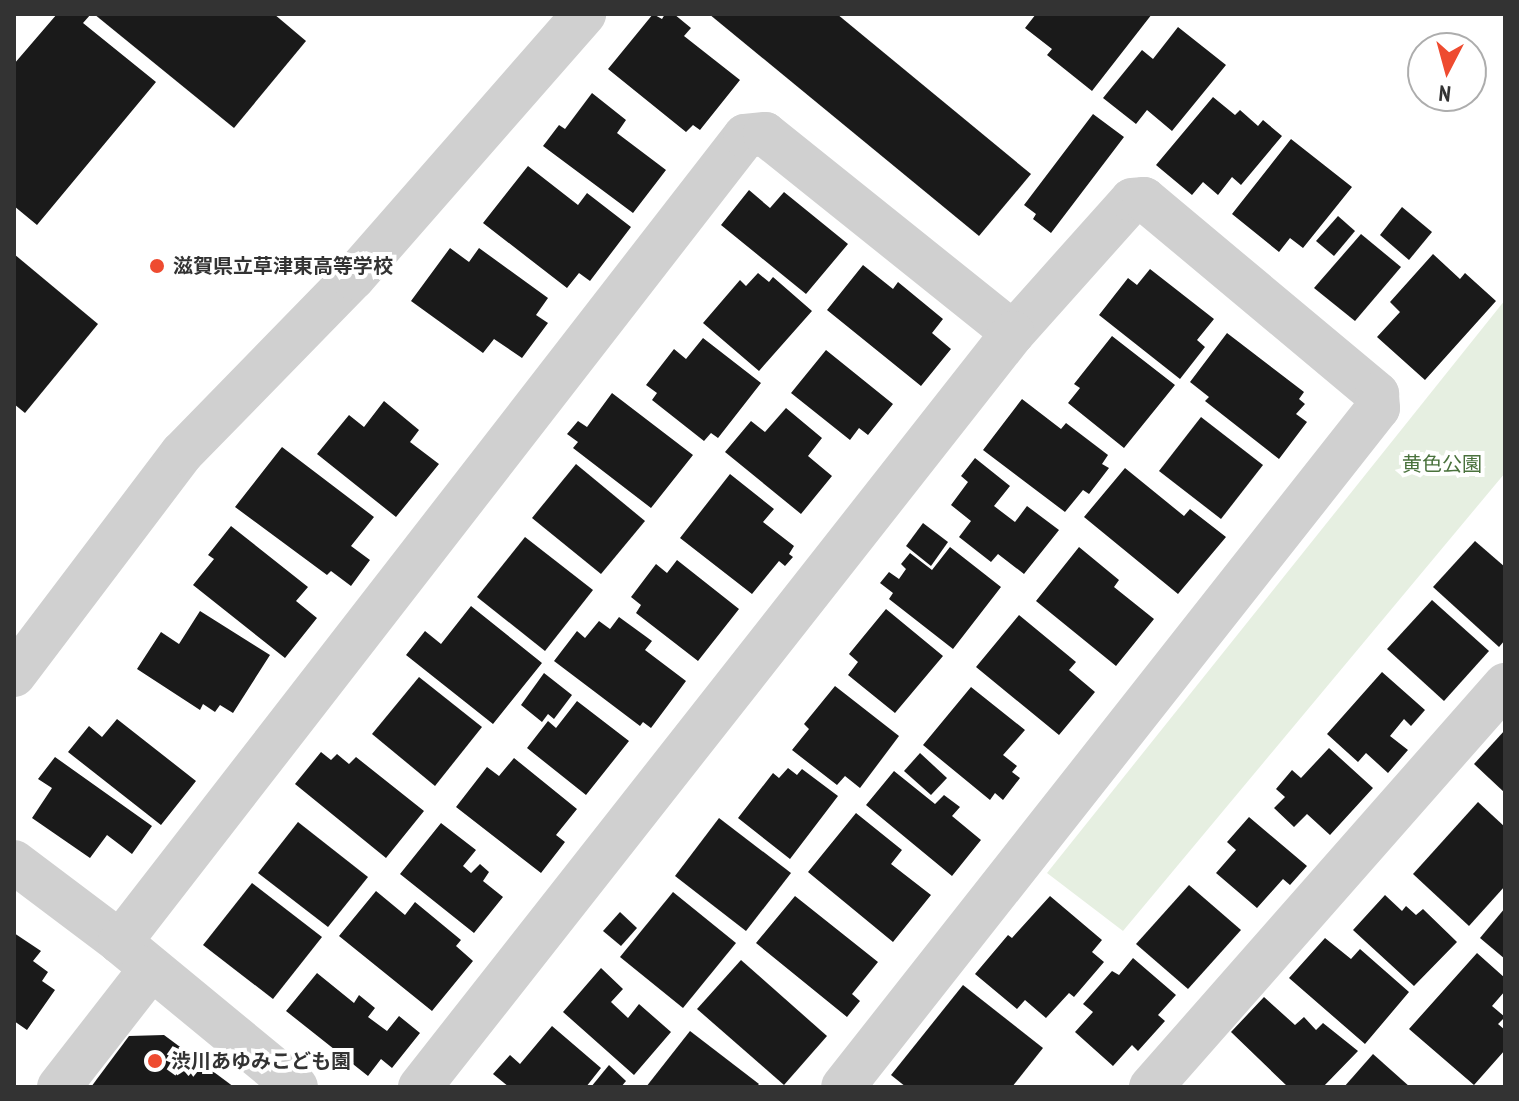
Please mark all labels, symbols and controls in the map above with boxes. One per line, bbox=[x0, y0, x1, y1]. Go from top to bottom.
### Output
north arrow bbox=[1407, 32, 1487, 112]
text: N bbox=[1437, 79, 1452, 108]
place label: 滋賀県立草津東高等学校 bbox=[173, 254, 393, 278]
marker: 滋賀県立草津東高等学校 bbox=[148, 257, 166, 275]
park label: 黄色公園 bbox=[1402, 452, 1482, 476]
place label: 渋川あゆみこども園 bbox=[171, 1049, 351, 1073]
marker: 渋川あゆみこども園 bbox=[146, 1052, 164, 1070]

